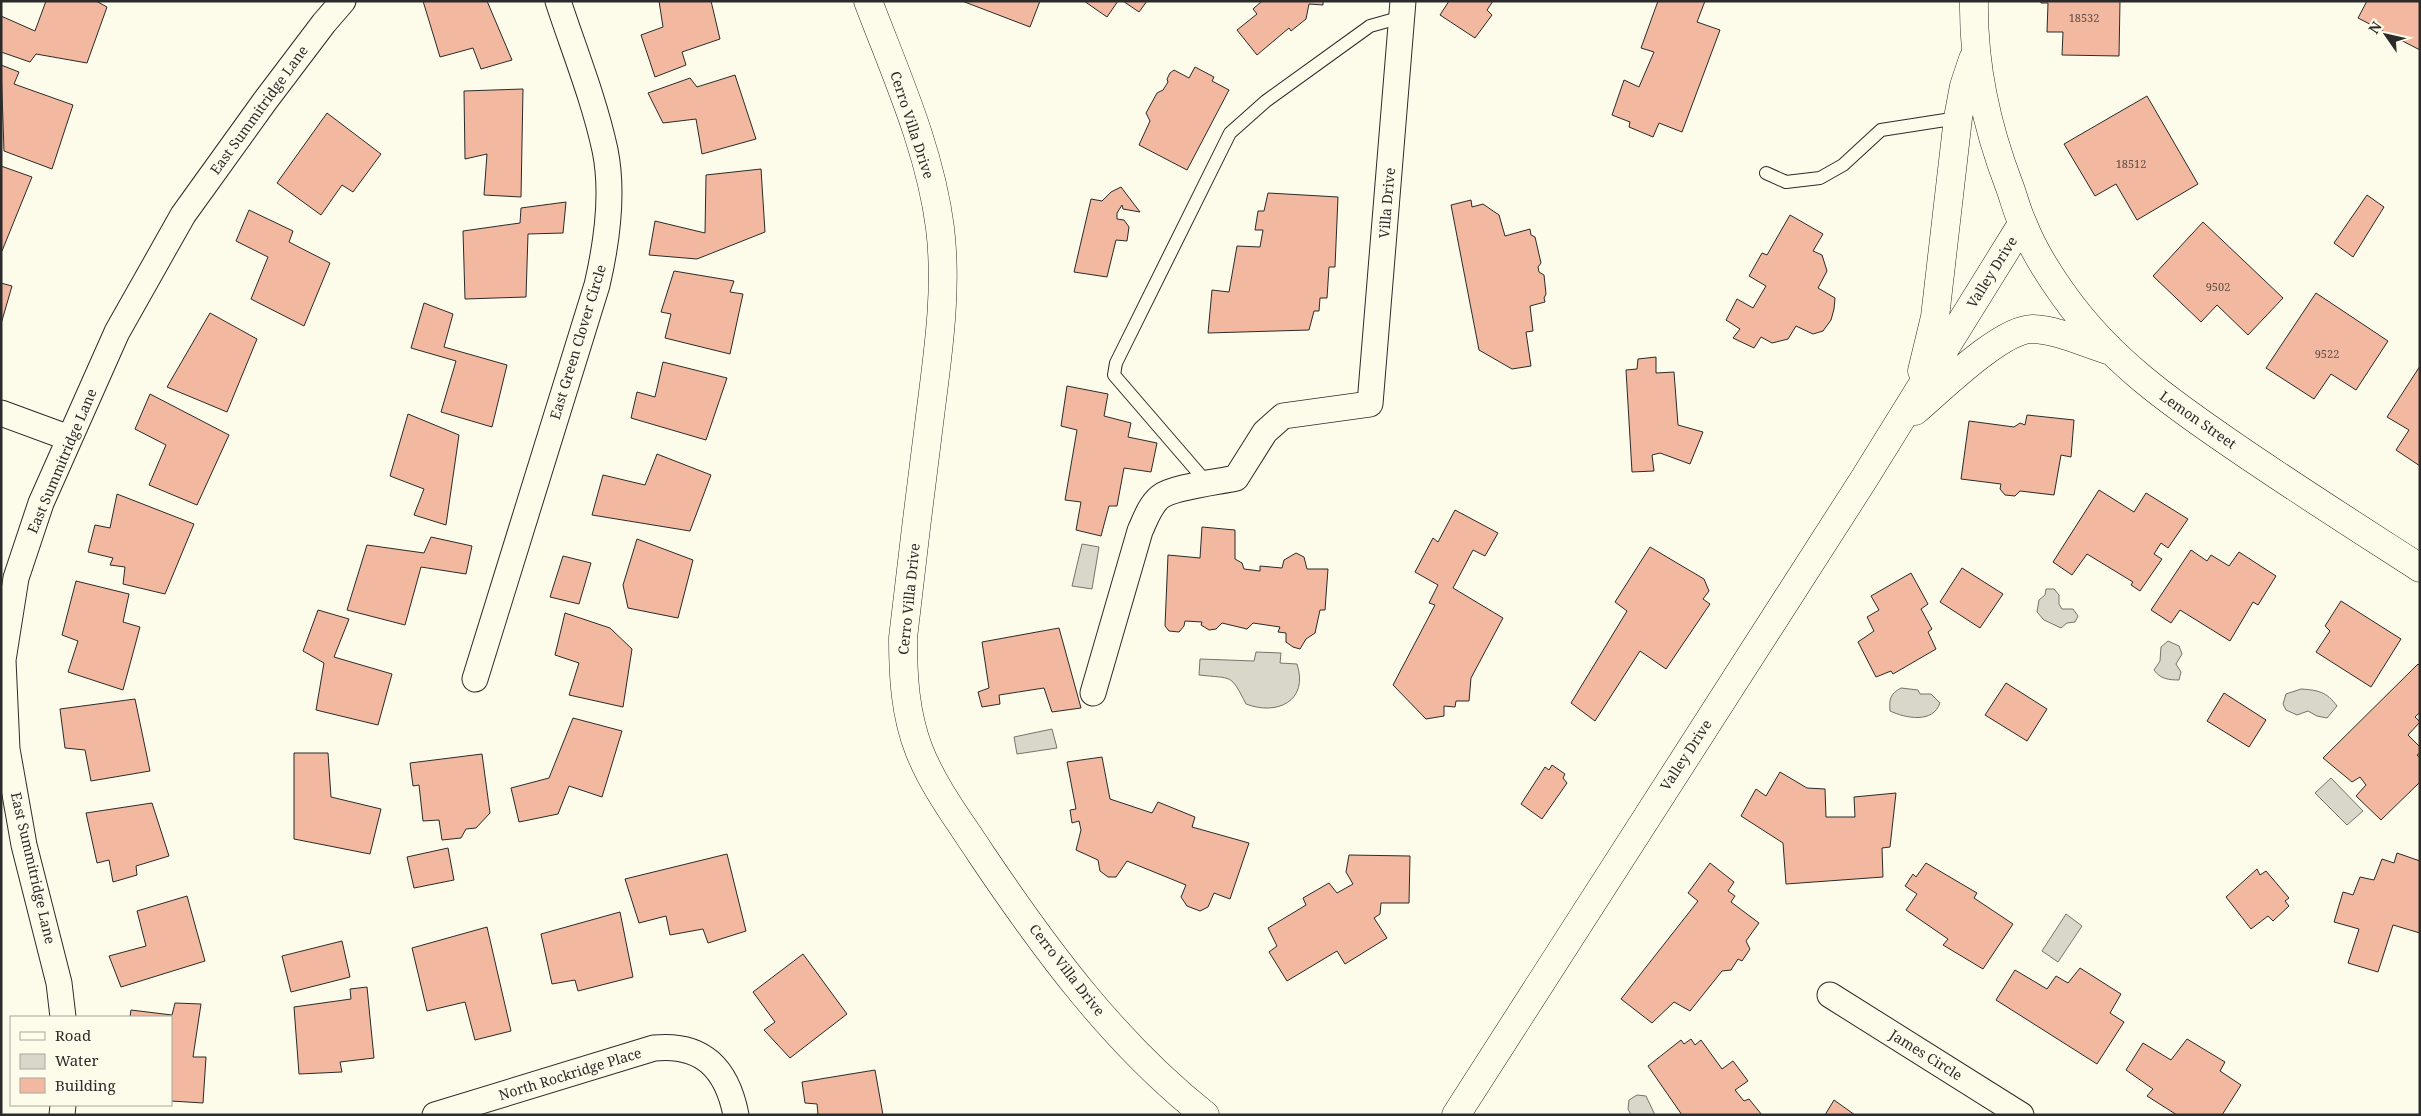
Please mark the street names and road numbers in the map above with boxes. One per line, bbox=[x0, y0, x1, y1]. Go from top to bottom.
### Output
street label: East Summitridge Lane bbox=[205, 41, 312, 178]
street label: Cerro Villa Drive bbox=[886, 69, 939, 181]
street label: Villa Drive bbox=[1374, 167, 1399, 239]
street label: Valley Drive bbox=[1962, 232, 2021, 311]
street label: East Green Clover Circle bbox=[545, 262, 610, 422]
street label: East Summitridge Lane bbox=[22, 386, 101, 536]
street label: Lemon Street bbox=[2156, 386, 2240, 453]
street label: Cerro Villa Drive bbox=[893, 542, 924, 656]
street label: Valley Drive bbox=[1656, 716, 1716, 794]
street label: East Summitridge Lane bbox=[7, 790, 60, 946]
street label: Cerro Villa Drive bbox=[1025, 920, 1109, 1020]
street label: James Circle bbox=[1886, 1024, 1966, 1084]
street label: North Rockridge Place bbox=[496, 1043, 644, 1104]

